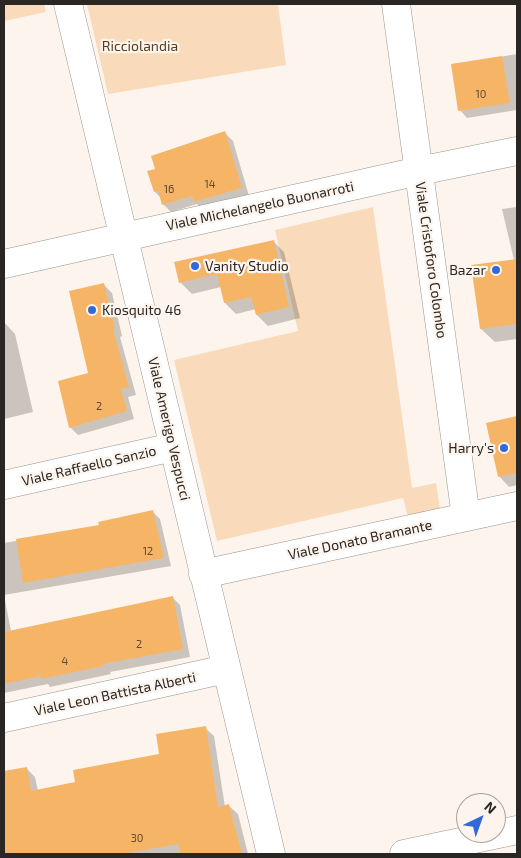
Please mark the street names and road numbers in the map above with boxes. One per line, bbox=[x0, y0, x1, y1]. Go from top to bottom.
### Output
street label: Viale Michelangelo Buonarroti bbox=[165, 178, 355, 234]
street label: Viale Cristoforo Colombo bbox=[412, 181, 450, 339]
street label: Viale Amerigo Vespucci bbox=[144, 356, 194, 502]
street label: Viale Raffaello Sanzio bbox=[20, 442, 158, 490]
street label: Viale Donato Bramante bbox=[286, 517, 434, 563]
street label: Viale Leon Battista Alberti bbox=[33, 669, 197, 719]

